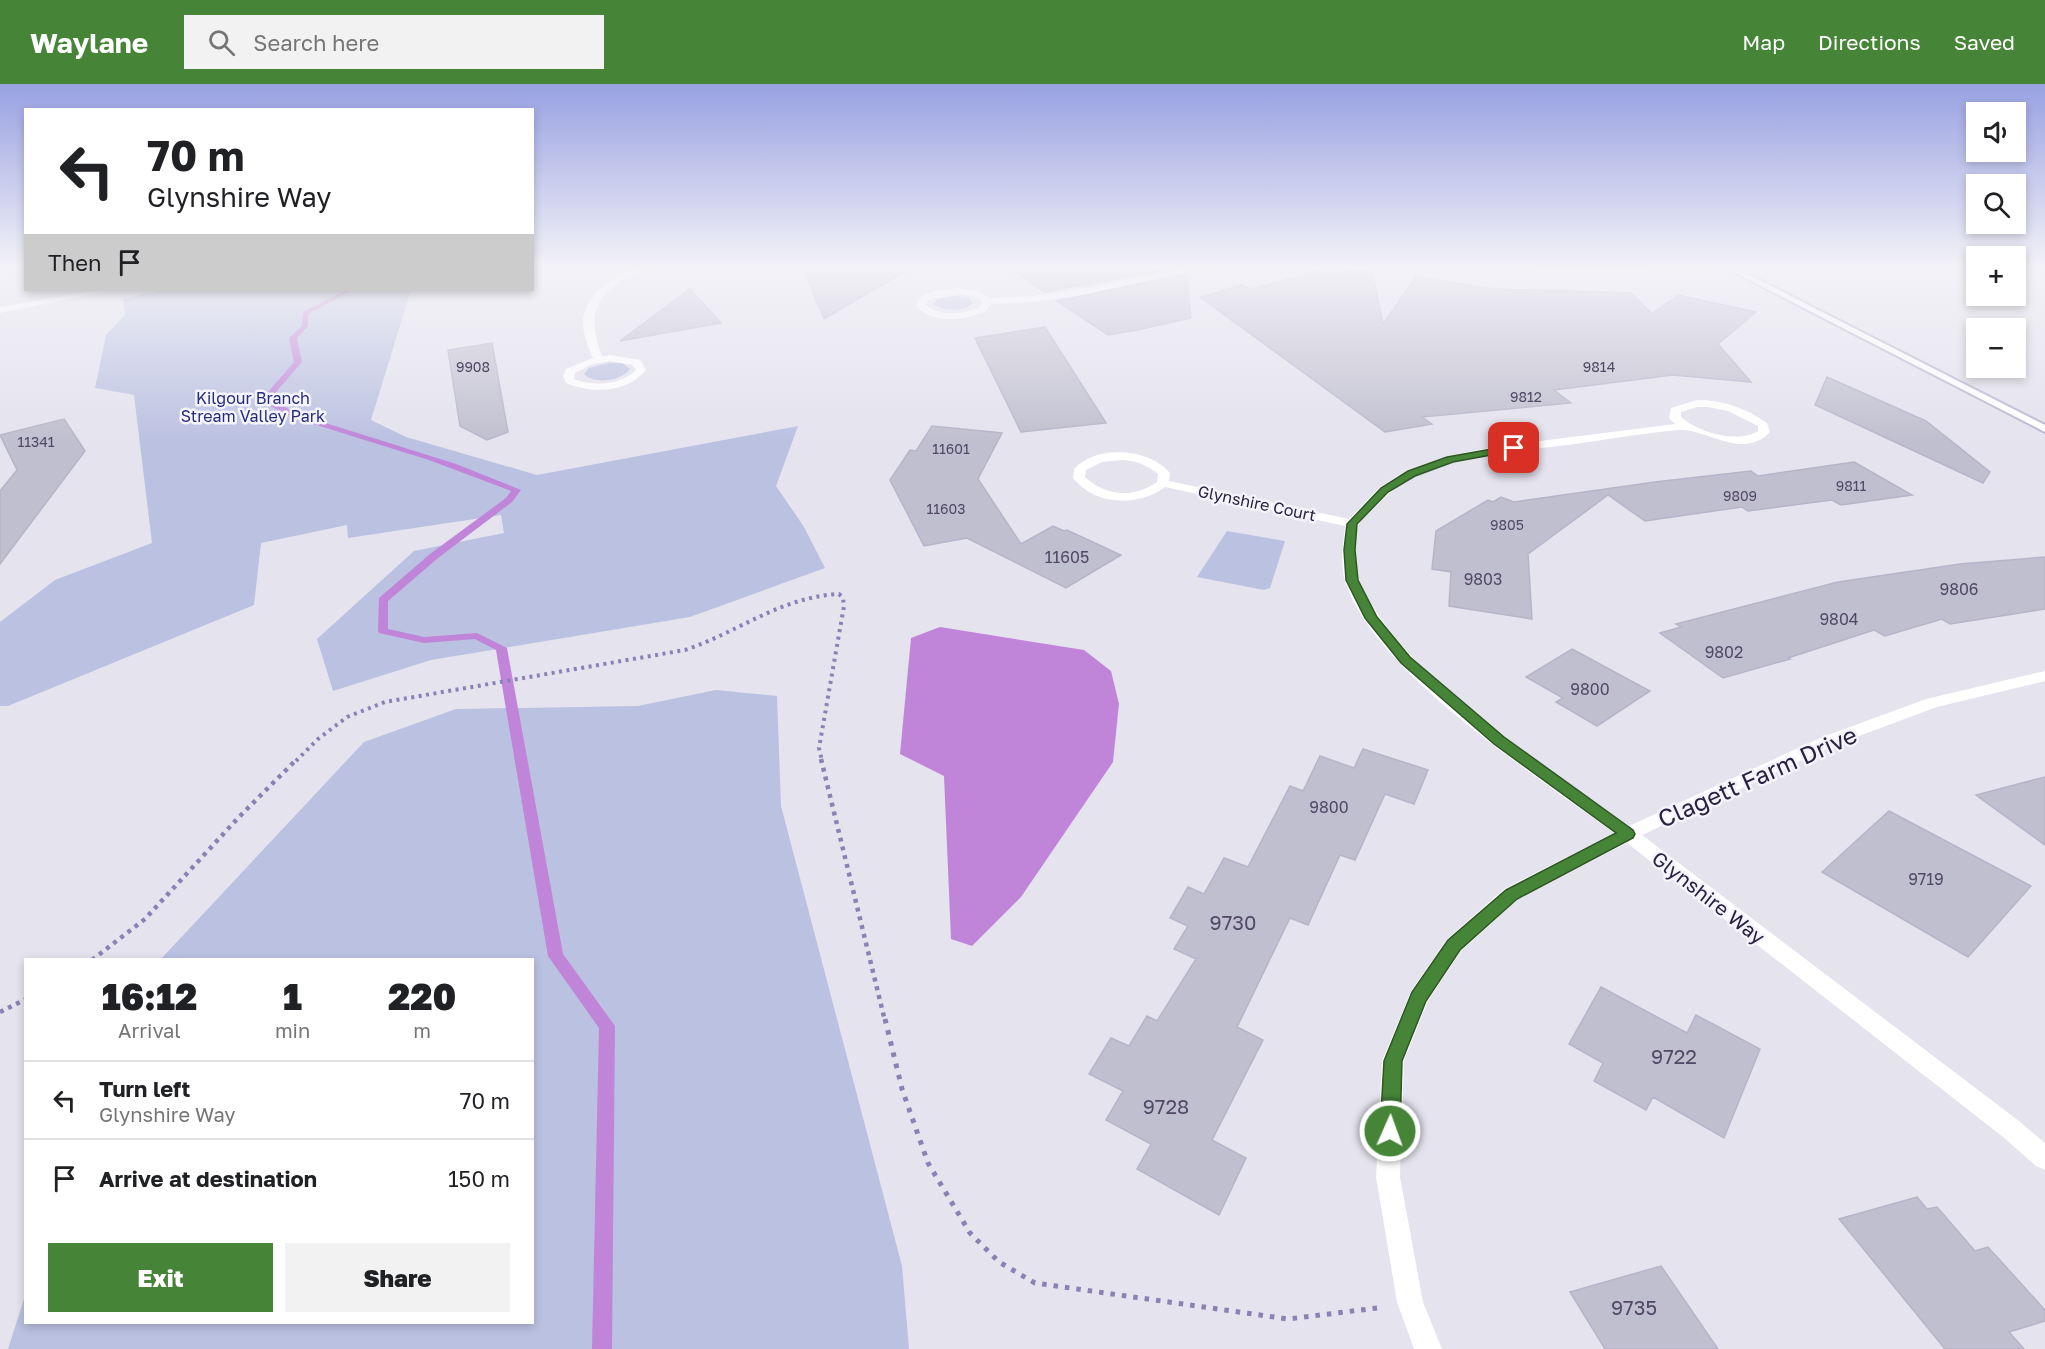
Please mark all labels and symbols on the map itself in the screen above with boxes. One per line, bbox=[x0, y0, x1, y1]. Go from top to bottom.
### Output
house number: 9908 bbox=[456, 358, 490, 375]
house number: 9814 bbox=[1583, 358, 1615, 375]
park label: Kilgour Branch Stream Valley Park bbox=[181, 388, 325, 426]
house number: 9812 bbox=[1510, 388, 1542, 405]
pin bbox=[1488, 422, 1539, 473]
house number: 11341 bbox=[17, 433, 55, 450]
house number: 11601 bbox=[932, 440, 970, 457]
house number: 9811 bbox=[1836, 477, 1867, 494]
street label: Glynshire Court bbox=[1196, 481, 1318, 525]
house number: 9809 bbox=[1723, 487, 1757, 504]
house number: 11603 bbox=[927, 500, 965, 517]
house number: 9805 bbox=[1490, 516, 1524, 533]
house number: 11605 bbox=[1045, 547, 1089, 567]
house number: 9803 bbox=[1464, 569, 1502, 589]
house number: 9806 bbox=[1939, 579, 1979, 599]
house number: 9804 bbox=[1819, 609, 1859, 629]
house number: 9802 bbox=[1705, 642, 1743, 662]
house number: 9800 bbox=[1570, 679, 1610, 699]
street label: Clagett Farm Drive bbox=[1653, 719, 1861, 833]
house number: 9800 bbox=[1309, 797, 1349, 817]
street label: Glynshire Way bbox=[1648, 846, 1770, 948]
house number: 9719 bbox=[1908, 869, 1944, 889]
house number: 9730 bbox=[1210, 910, 1256, 934]
house number: 9722 bbox=[1651, 1044, 1697, 1068]
house number: 9728 bbox=[1143, 1094, 1189, 1118]
position arrow bbox=[1358, 1099, 1422, 1163]
house number: 9735 bbox=[1611, 1295, 1657, 1319]

